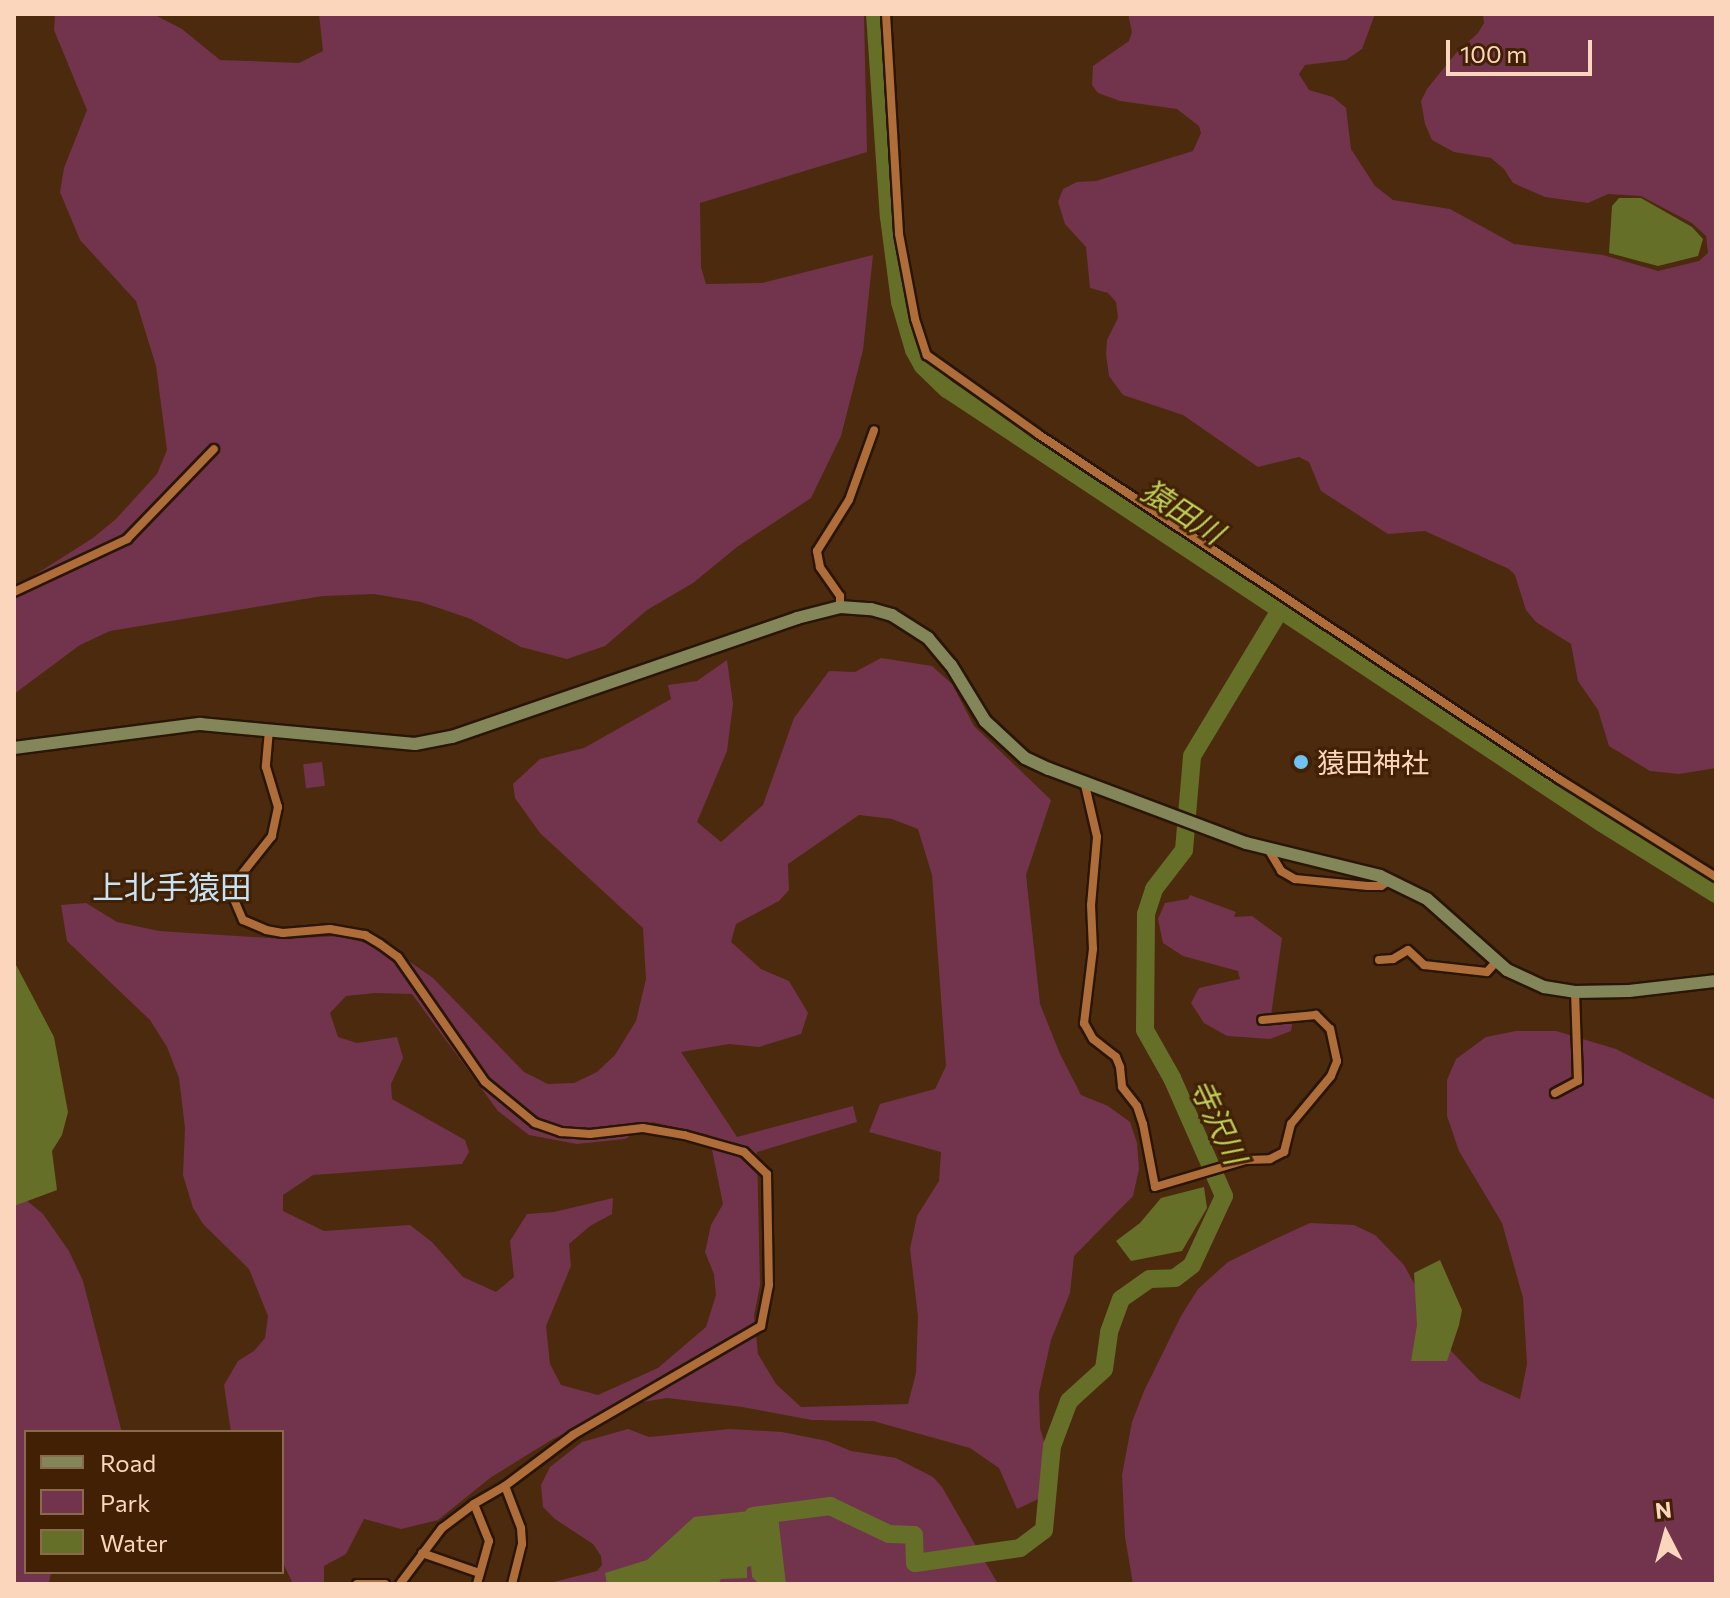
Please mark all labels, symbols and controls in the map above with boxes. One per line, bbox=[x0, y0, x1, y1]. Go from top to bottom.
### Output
scale bar bbox=[1450, 24, 1596, 74]
text: 100 m bbox=[1460, 39, 1527, 68]
water label: 猿田川 bbox=[1135, 471, 1231, 551]
place label: 猿田神社 bbox=[1317, 745, 1429, 779]
marker: 猿田神社 bbox=[1292, 753, 1310, 771]
district label: 上北手猿田 bbox=[92, 867, 252, 905]
water label: 寺沢川 bbox=[1184, 1073, 1254, 1169]
legend bbox=[24, 1430, 284, 1574]
text: Road bbox=[100, 1448, 156, 1477]
text: Park bbox=[100, 1488, 150, 1517]
north arrow bbox=[1626, 1494, 1706, 1574]
text: N bbox=[1654, 1495, 1673, 1524]
text: Water bbox=[100, 1528, 168, 1557]

